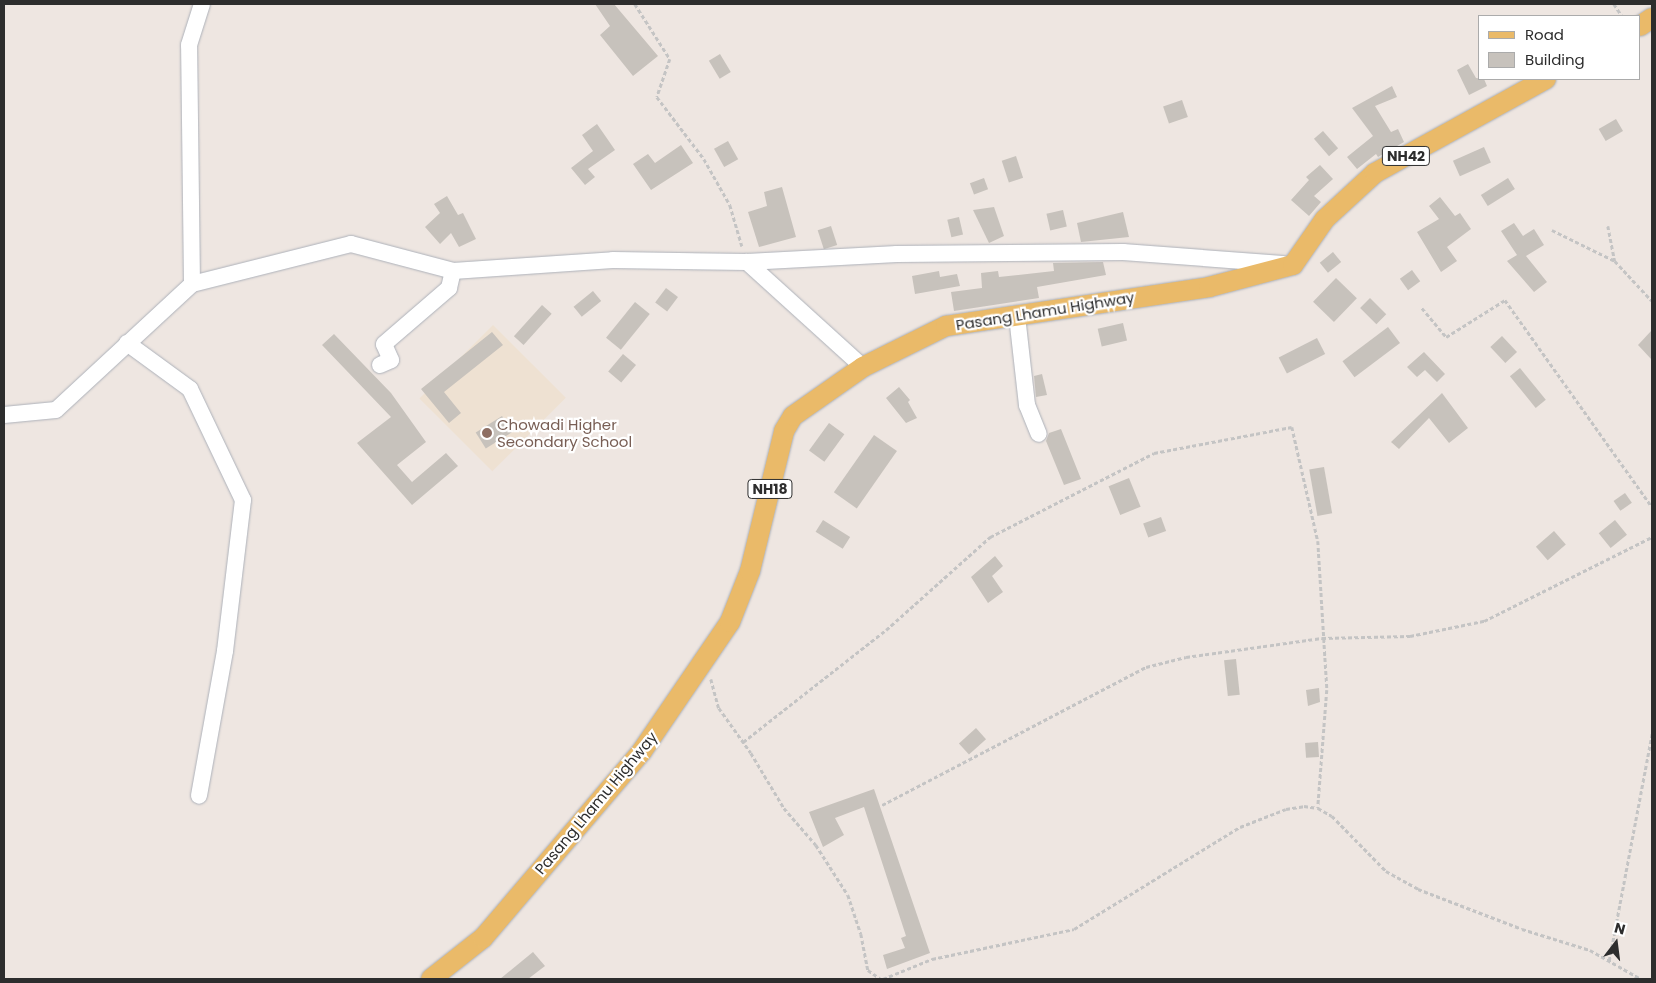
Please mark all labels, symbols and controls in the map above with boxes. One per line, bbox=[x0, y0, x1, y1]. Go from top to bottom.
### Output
legend bbox=[1478, 15, 1641, 80]
text: Road bbox=[1525, 24, 1564, 45]
text: Building bbox=[1525, 49, 1585, 70]
road number: NH42 bbox=[1381, 144, 1431, 168]
street label: Pasang Lhamu Highway bbox=[954, 288, 1136, 334]
place label: Chowadi Higher Secondary School bbox=[497, 415, 632, 450]
marker: Chowadi Higher Secondary School bbox=[481, 427, 493, 439]
road number: NH18 bbox=[746, 478, 794, 500]
street label: Pasang Lhamu Highway bbox=[531, 728, 661, 878]
text: N bbox=[1612, 917, 1628, 940]
north arrow bbox=[1591, 918, 1641, 968]

